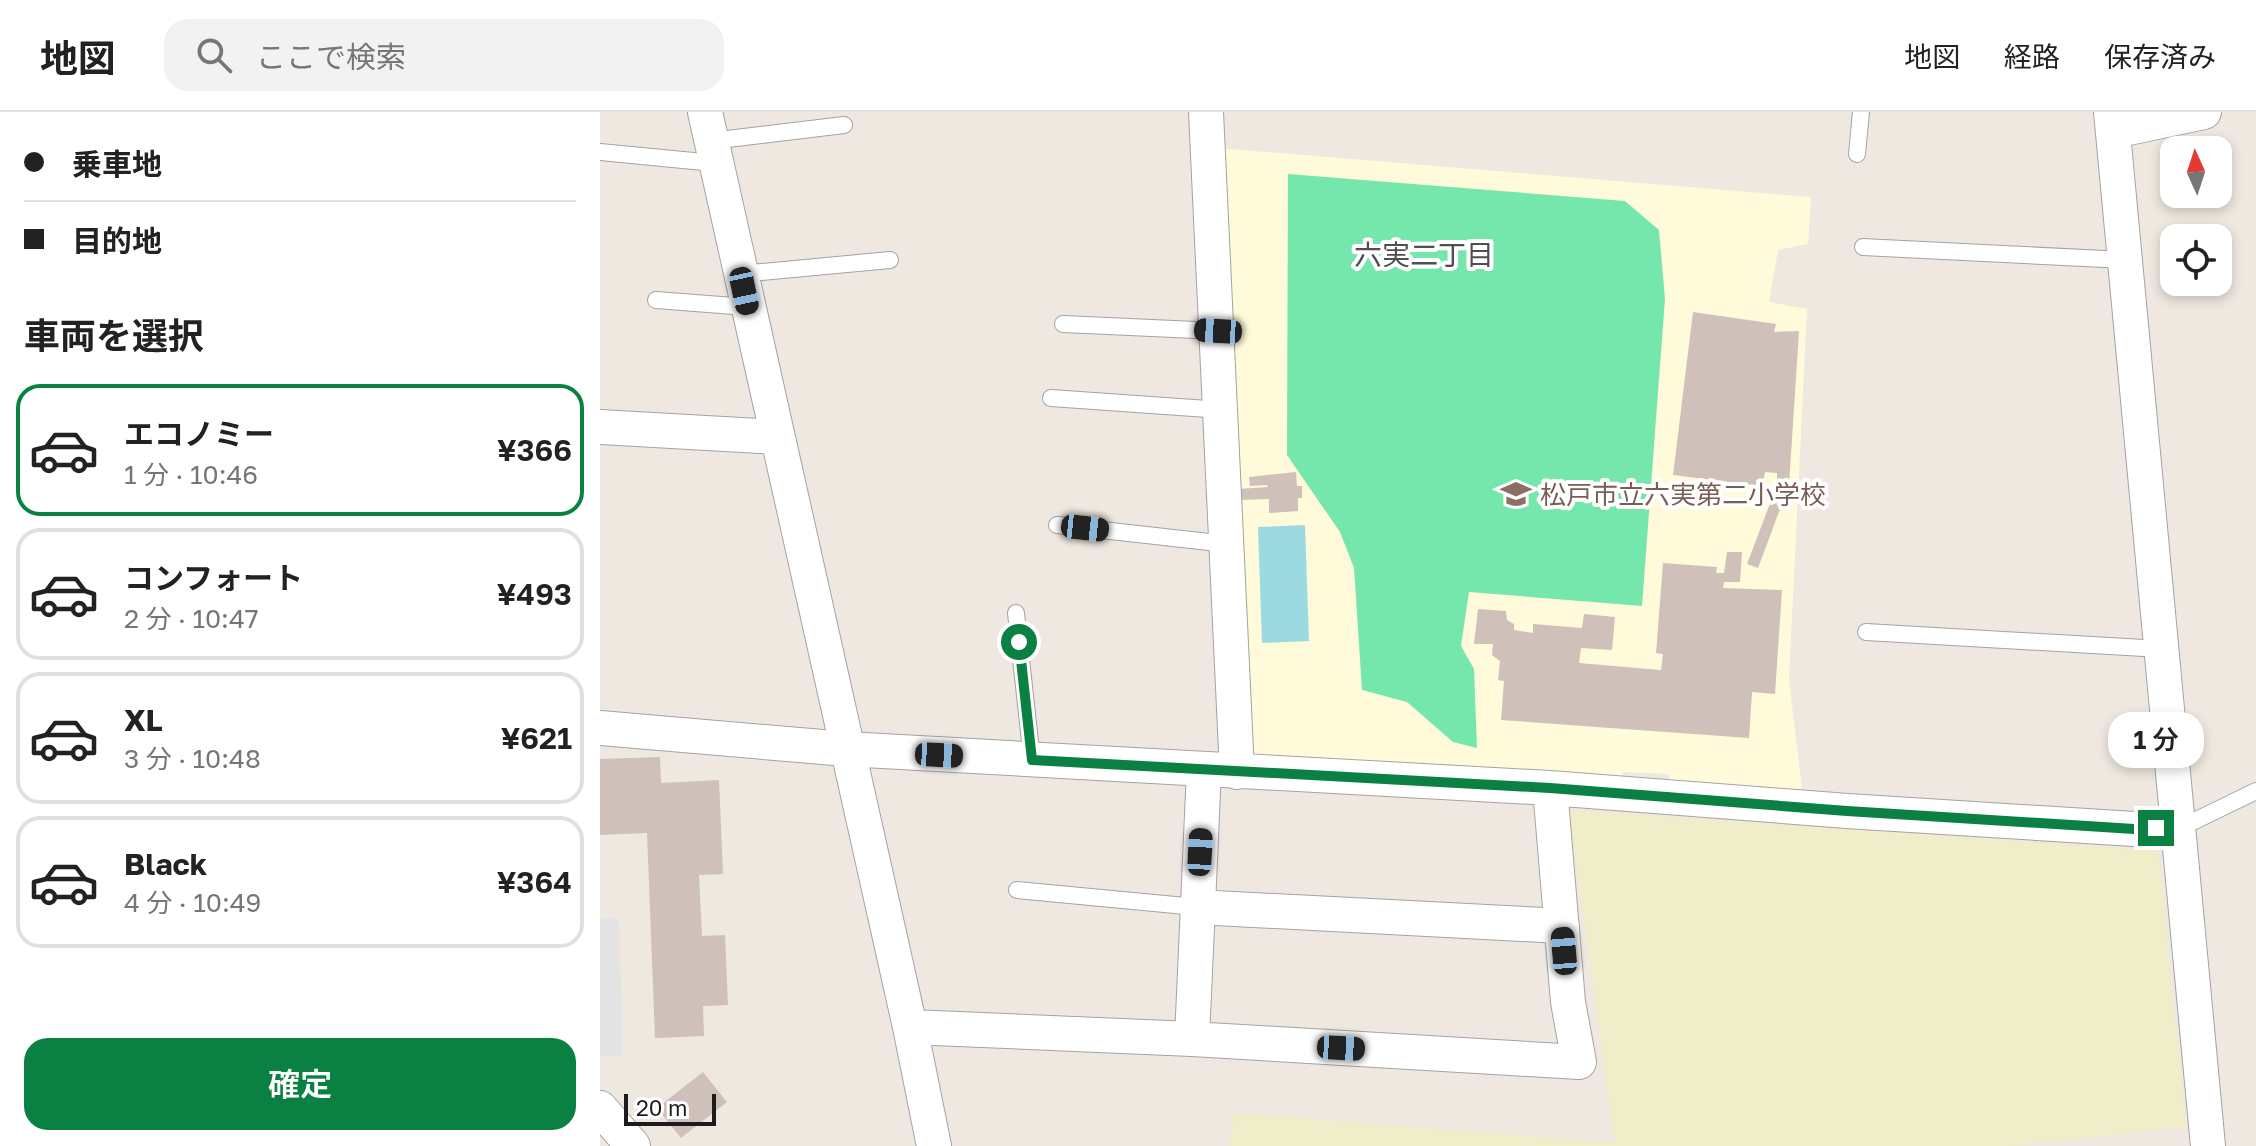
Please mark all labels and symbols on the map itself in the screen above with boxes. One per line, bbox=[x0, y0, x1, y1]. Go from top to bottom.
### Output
north arrow bbox=[2160, 136, 2232, 208]
district label: 六実二丁目 bbox=[1354, 238, 1494, 271]
car bbox=[727, 265, 761, 317]
car bbox=[1193, 318, 1243, 344]
school or university icon: 松戸市立六実第二小学校 bbox=[1499, 477, 1533, 511]
place label: 松戸市立六実第二小学校 bbox=[1540, 479, 1826, 510]
car bbox=[1060, 514, 1110, 542]
route start bbox=[1001, 624, 1037, 660]
callout: 1 分 bbox=[2108, 712, 2204, 768]
car bbox=[914, 742, 964, 768]
route end bbox=[2138, 810, 2174, 846]
car bbox=[1187, 827, 1213, 877]
car bbox=[1550, 926, 1578, 976]
car bbox=[1316, 1035, 1366, 1061]
scale bar bbox=[624, 1090, 716, 1126]

